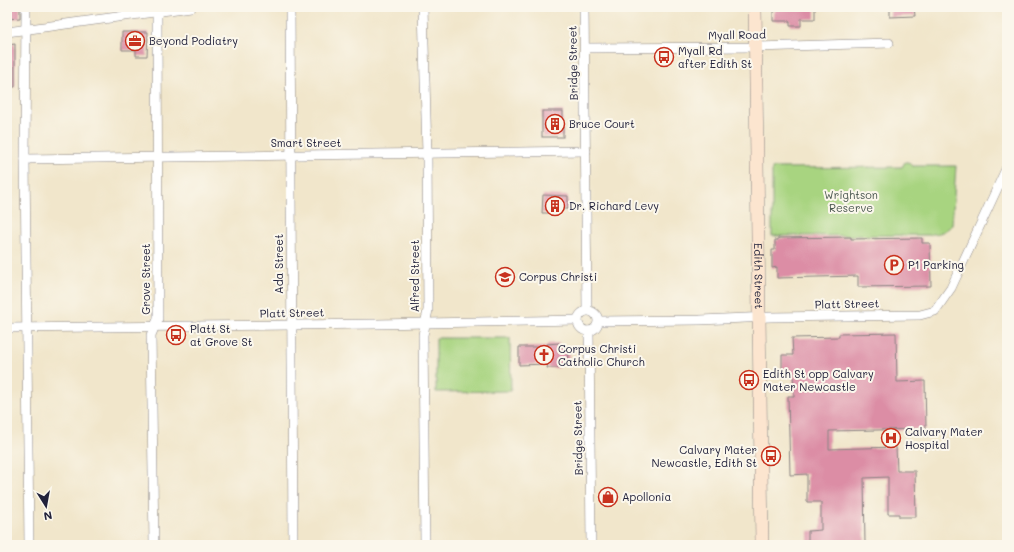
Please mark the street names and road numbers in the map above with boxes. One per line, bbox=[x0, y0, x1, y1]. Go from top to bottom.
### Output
street label: Bridge Street bbox=[564, 26, 581, 100]
street label: Myall Road bbox=[708, 26, 766, 43]
street label: Smart Street bbox=[271, 135, 342, 150]
street label: Ada Street bbox=[271, 234, 286, 294]
street label: Alfred Street bbox=[407, 240, 422, 312]
street label: Grove Street bbox=[138, 243, 153, 315]
street label: Edith Street bbox=[751, 243, 767, 309]
street label: Platt Street bbox=[815, 295, 880, 312]
street label: Platt Street bbox=[260, 304, 325, 321]
street label: Bridge Street bbox=[569, 401, 586, 475]

